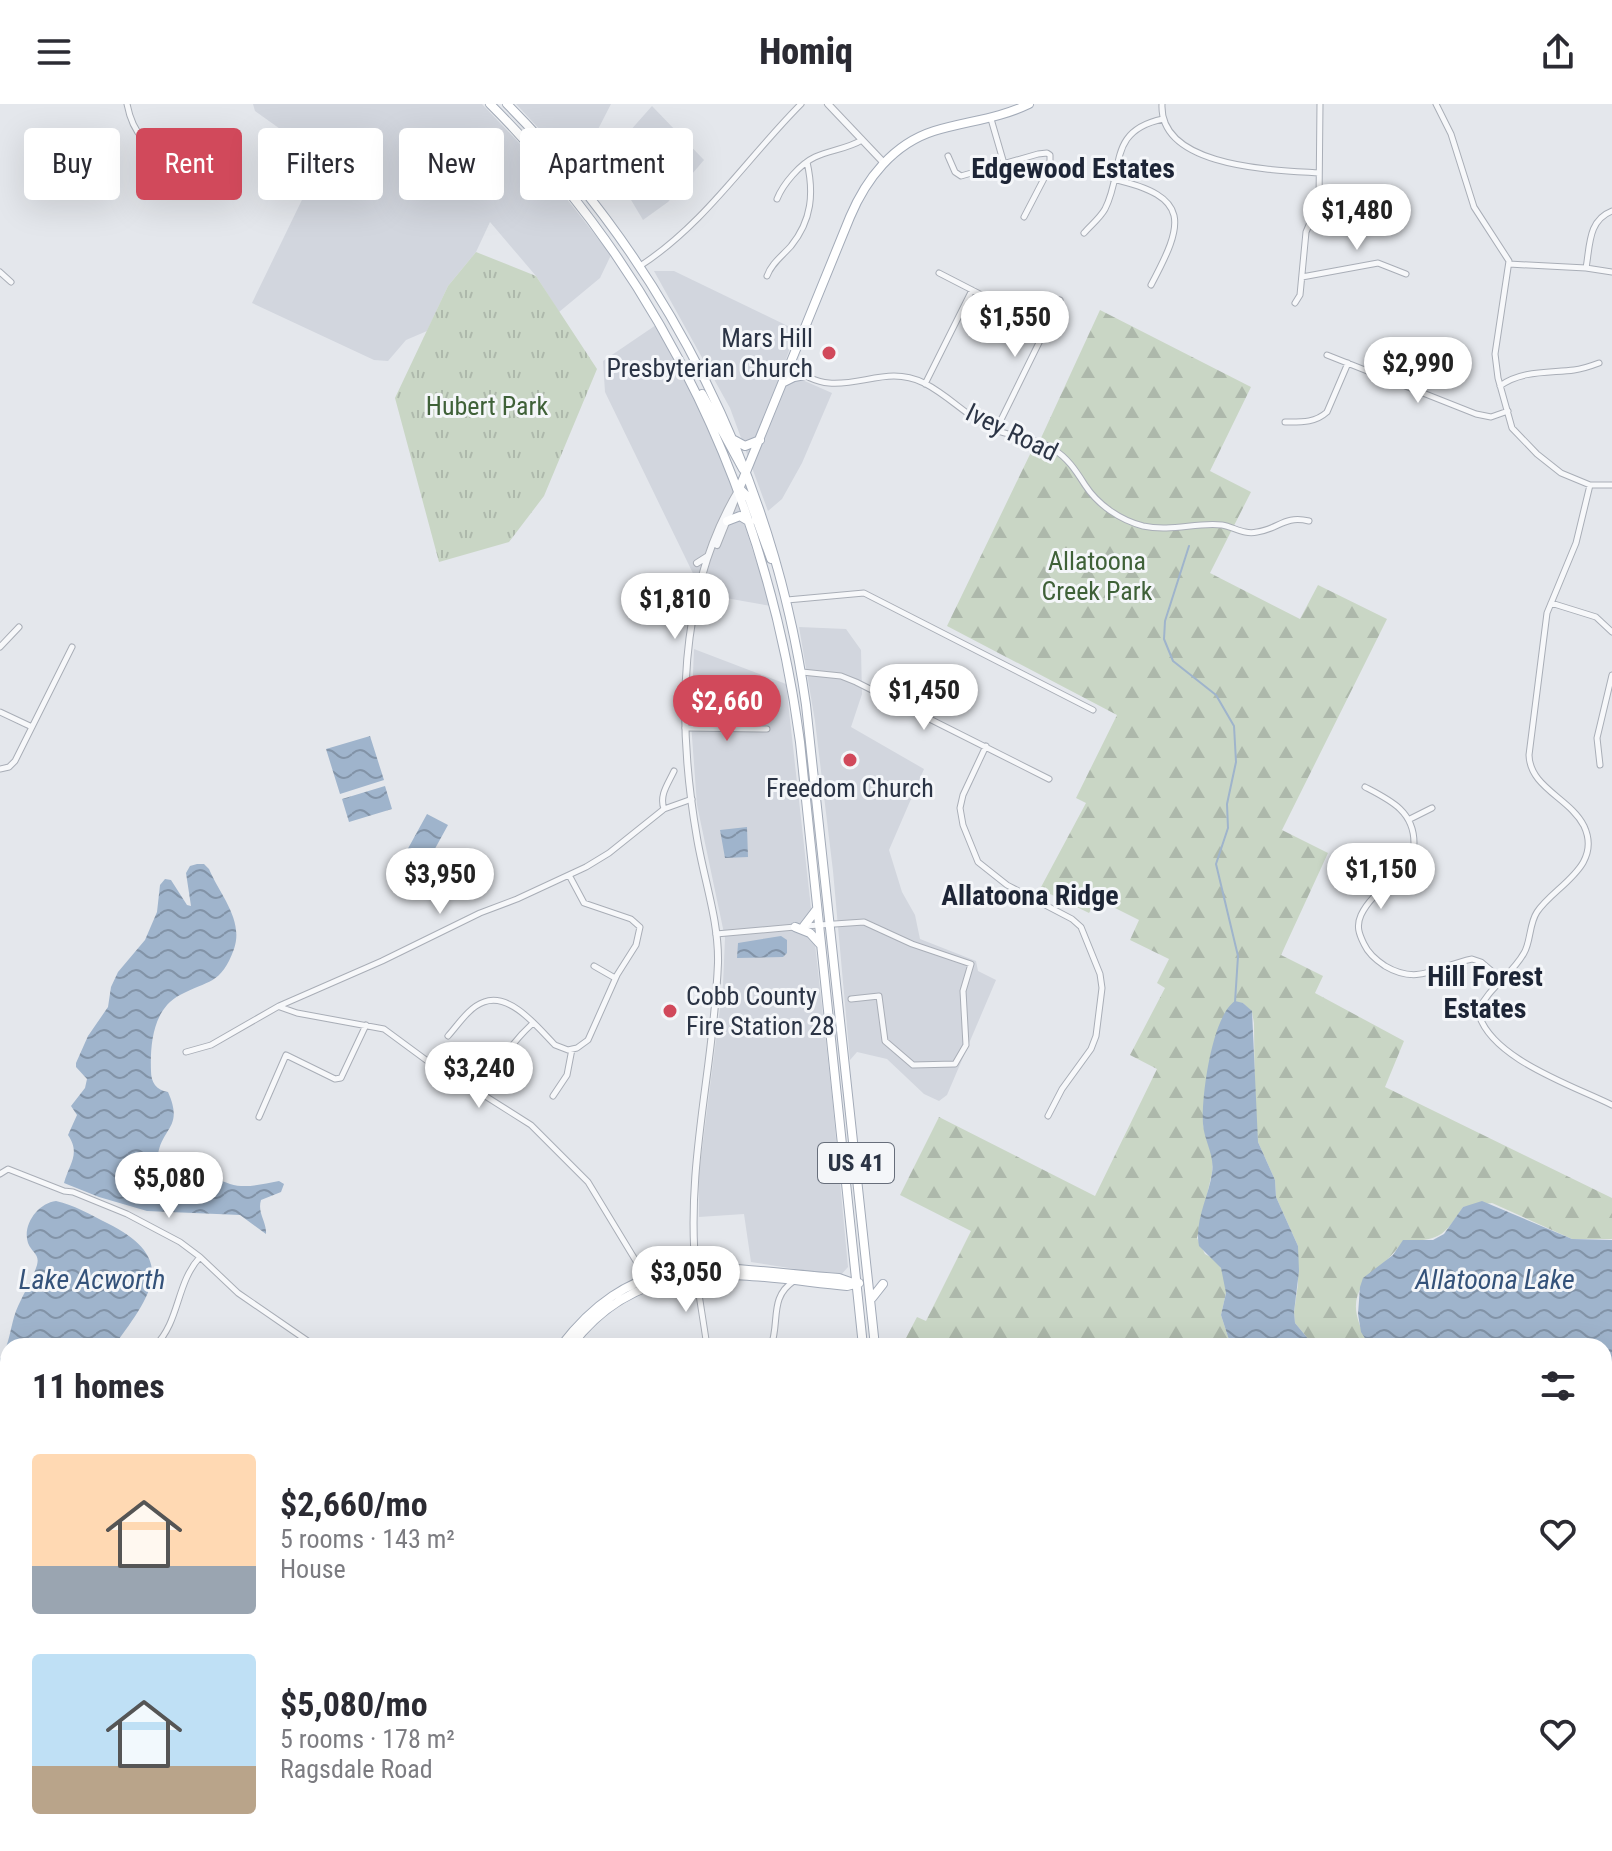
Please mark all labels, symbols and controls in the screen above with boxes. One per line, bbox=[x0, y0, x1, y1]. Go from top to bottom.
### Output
icon: menu bbox=[32, 30, 76, 74]
icon: share bbox=[1536, 30, 1580, 74]
text: Homiq bbox=[759, 31, 853, 73]
chip: Buy bbox=[24, 128, 120, 200]
chip: Rent bbox=[136, 128, 242, 200]
chip: Filters bbox=[258, 128, 383, 200]
chip: New bbox=[399, 128, 504, 200]
chip: Apartment bbox=[520, 128, 693, 200]
district label: Edgewood Estates bbox=[971, 152, 1175, 185]
pin: $1,480 bbox=[1292, 184, 1422, 252]
text: $1,480 bbox=[1321, 195, 1393, 225]
pin: $1,550 bbox=[950, 291, 1080, 359]
text: $1,550 bbox=[979, 302, 1051, 332]
place label: Mars Hill Presbyterian Church bbox=[606, 323, 813, 383]
pin: $2,990 bbox=[1353, 337, 1483, 405]
marker: Mars Hill Presbyterian Church bbox=[820, 344, 838, 362]
text: $2,990 bbox=[1382, 348, 1454, 378]
park label: Hubert Park bbox=[426, 391, 548, 421]
street label: Ivey Road bbox=[961, 397, 1063, 467]
park label: Allatoona Creek Park bbox=[1042, 546, 1153, 606]
pin: $1,810 bbox=[610, 573, 740, 641]
text: $1,810 bbox=[639, 584, 711, 614]
pin: $1,450 bbox=[859, 664, 989, 732]
pin: $2,660 bbox=[662, 675, 792, 743]
text: $1,450 bbox=[888, 675, 960, 705]
text: $2,660 bbox=[691, 686, 763, 716]
marker: Freedom Church bbox=[841, 751, 859, 769]
place label: Freedom Church bbox=[766, 773, 934, 803]
pin: $1,150 bbox=[1316, 843, 1446, 911]
pin: $3,950 bbox=[375, 848, 505, 916]
text: $1,150 bbox=[1345, 854, 1417, 884]
text: $3,950 bbox=[404, 859, 476, 889]
district label: Allatoona Ridge bbox=[941, 879, 1119, 912]
district label: Hill Forest Estates bbox=[1427, 960, 1543, 1025]
place label: Cobb County Fire Station 28 bbox=[686, 981, 835, 1041]
marker: Cobb County Fire Station 28 bbox=[661, 1002, 679, 1020]
pin: $3,240 bbox=[414, 1042, 544, 1110]
text: $3,240 bbox=[443, 1053, 515, 1083]
road number: US 41 bbox=[818, 1143, 894, 1183]
pin: $5,080 bbox=[104, 1152, 234, 1220]
text: $5,080 bbox=[133, 1163, 205, 1193]
pin: $3,050 bbox=[621, 1246, 751, 1314]
text: $3,050 bbox=[650, 1257, 722, 1287]
water label: Lake Acworth bbox=[19, 1263, 165, 1296]
water label: Allatoona Lake bbox=[1414, 1263, 1575, 1296]
icon: filters bbox=[1536, 1364, 1580, 1408]
text: 11 homes bbox=[32, 1366, 165, 1406]
text: $2,660/mo bbox=[280, 1484, 428, 1524]
icon: home bbox=[96, 1486, 192, 1582]
icon: heart bbox=[1536, 1512, 1580, 1556]
text: 5 rooms · 143 m² bbox=[280, 1524, 455, 1554]
text: House bbox=[280, 1554, 346, 1584]
text: $5,080/mo bbox=[280, 1684, 428, 1724]
icon: home bbox=[96, 1686, 192, 1782]
icon: heart bbox=[1536, 1712, 1580, 1756]
text: 5 rooms · 178 m² bbox=[280, 1724, 455, 1754]
text: Ragsdale Road bbox=[280, 1754, 433, 1784]

